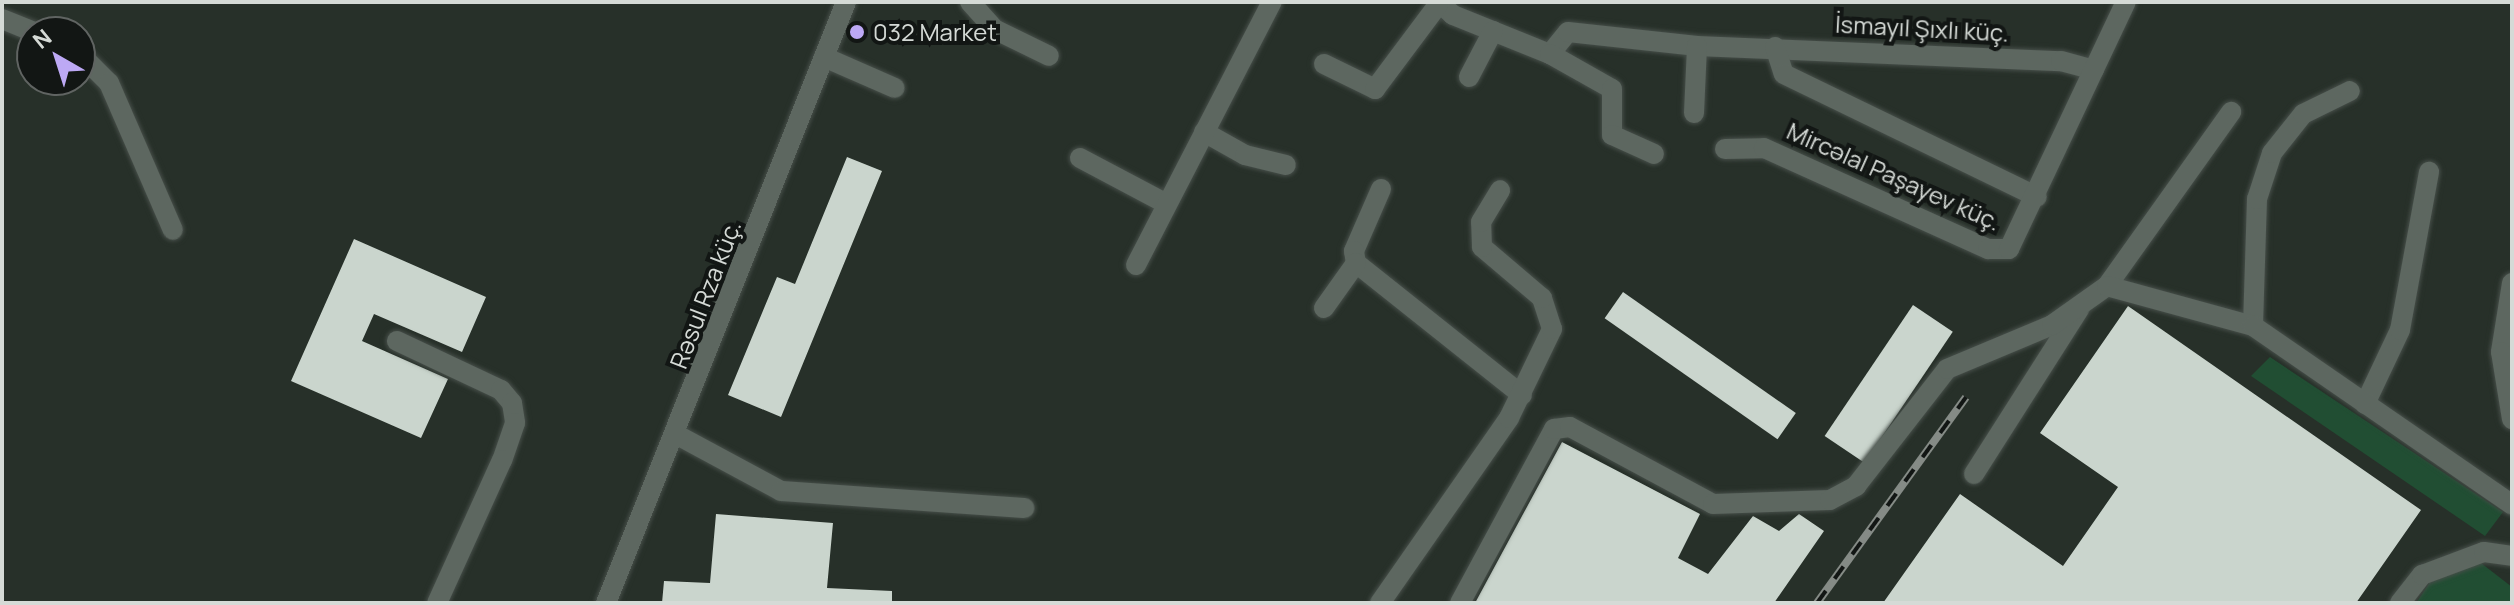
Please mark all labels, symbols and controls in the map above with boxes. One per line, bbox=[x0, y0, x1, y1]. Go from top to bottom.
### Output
street label: İsmayıl Şıxlı küç. bbox=[1834, 9, 2010, 47]
north arrow bbox=[16, 16, 96, 96]
place label: 032 Market bbox=[873, 18, 997, 46]
text: N bbox=[27, 22, 58, 56]
marker: 032 Market bbox=[848, 23, 866, 41]
street label: Mircəlal Paşayev küç. bbox=[1783, 116, 2005, 236]
street label: Rəsul Rza küç. bbox=[663, 216, 747, 372]

